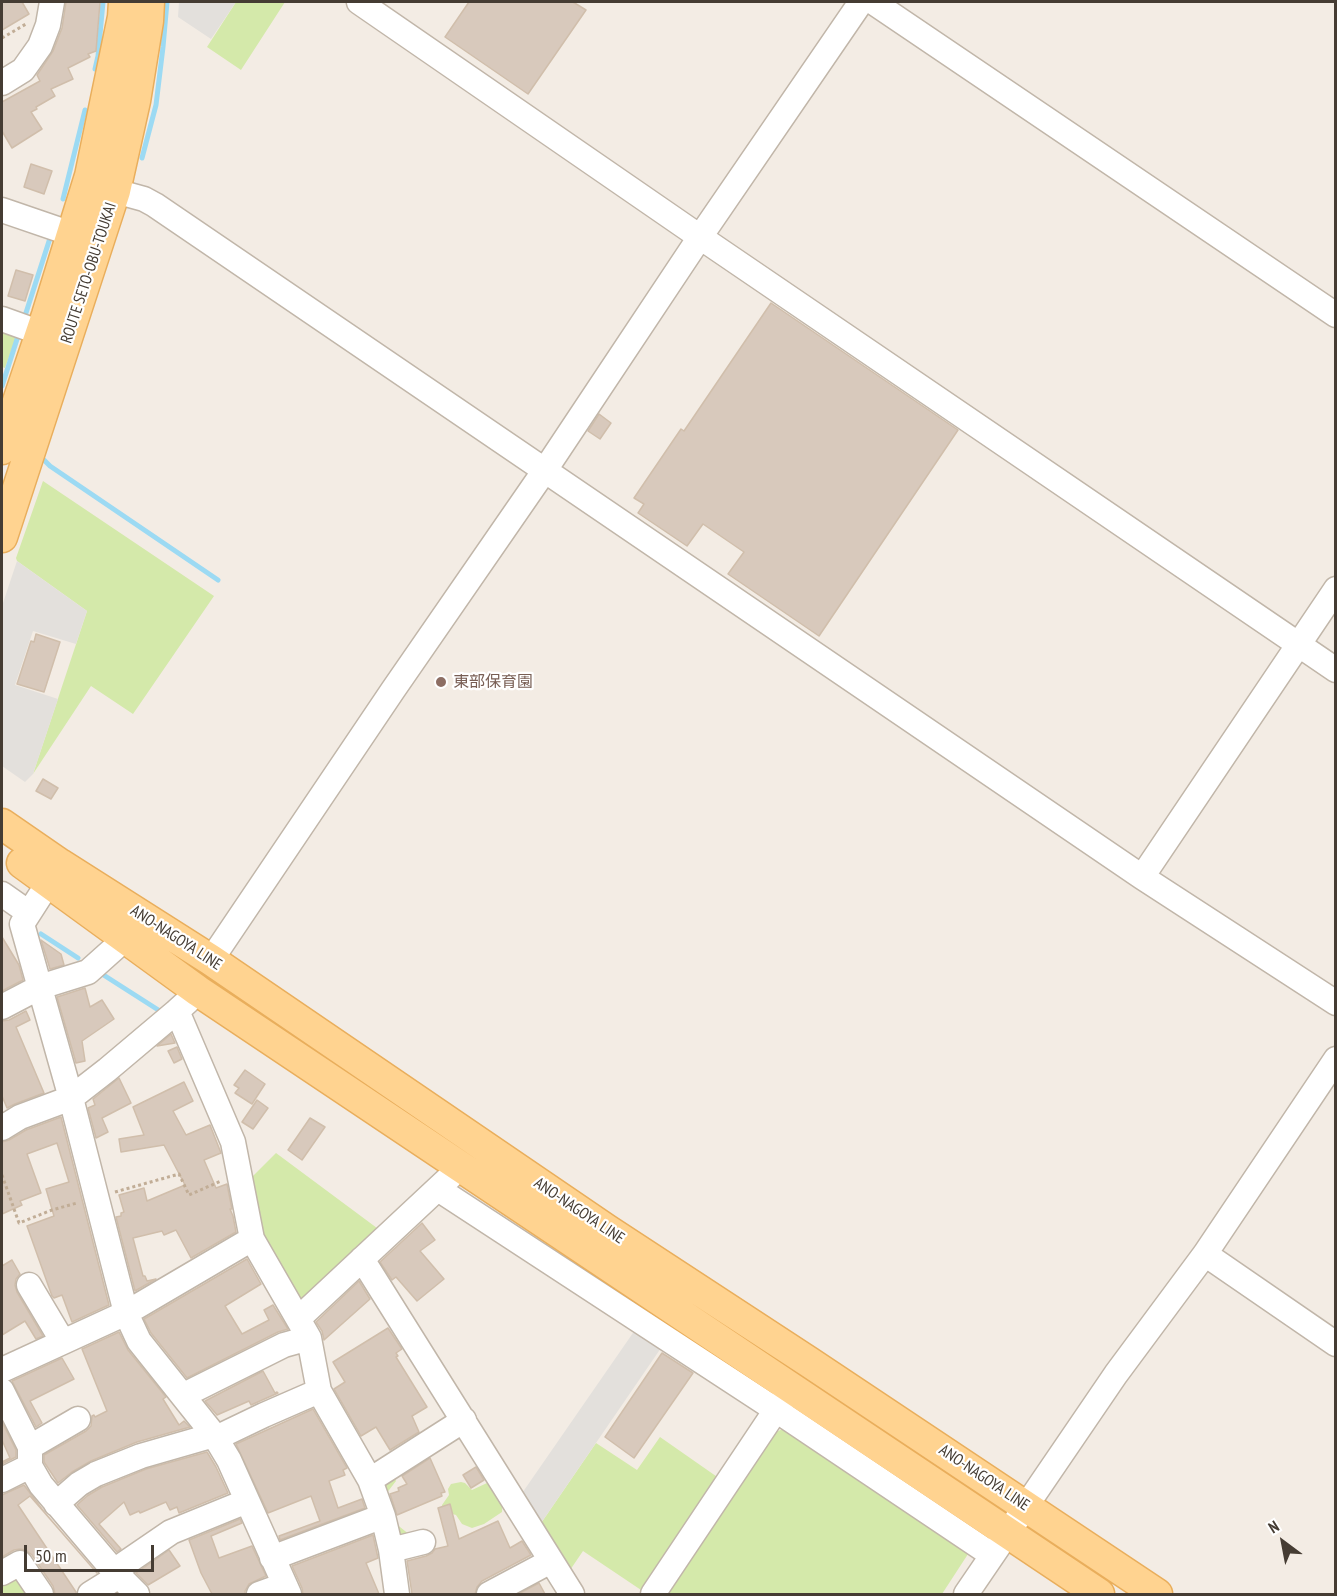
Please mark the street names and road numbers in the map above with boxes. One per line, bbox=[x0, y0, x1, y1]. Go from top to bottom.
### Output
street label: ROUTE SETO-OBU-TOUKAI bbox=[57, 200, 121, 346]
street label: ANO-NAGOYA LINE bbox=[127, 901, 225, 975]
street label: ANO-NAGOYA LINE bbox=[530, 1174, 628, 1248]
street label: ANO-NAGOYA LINE bbox=[935, 1441, 1033, 1515]

